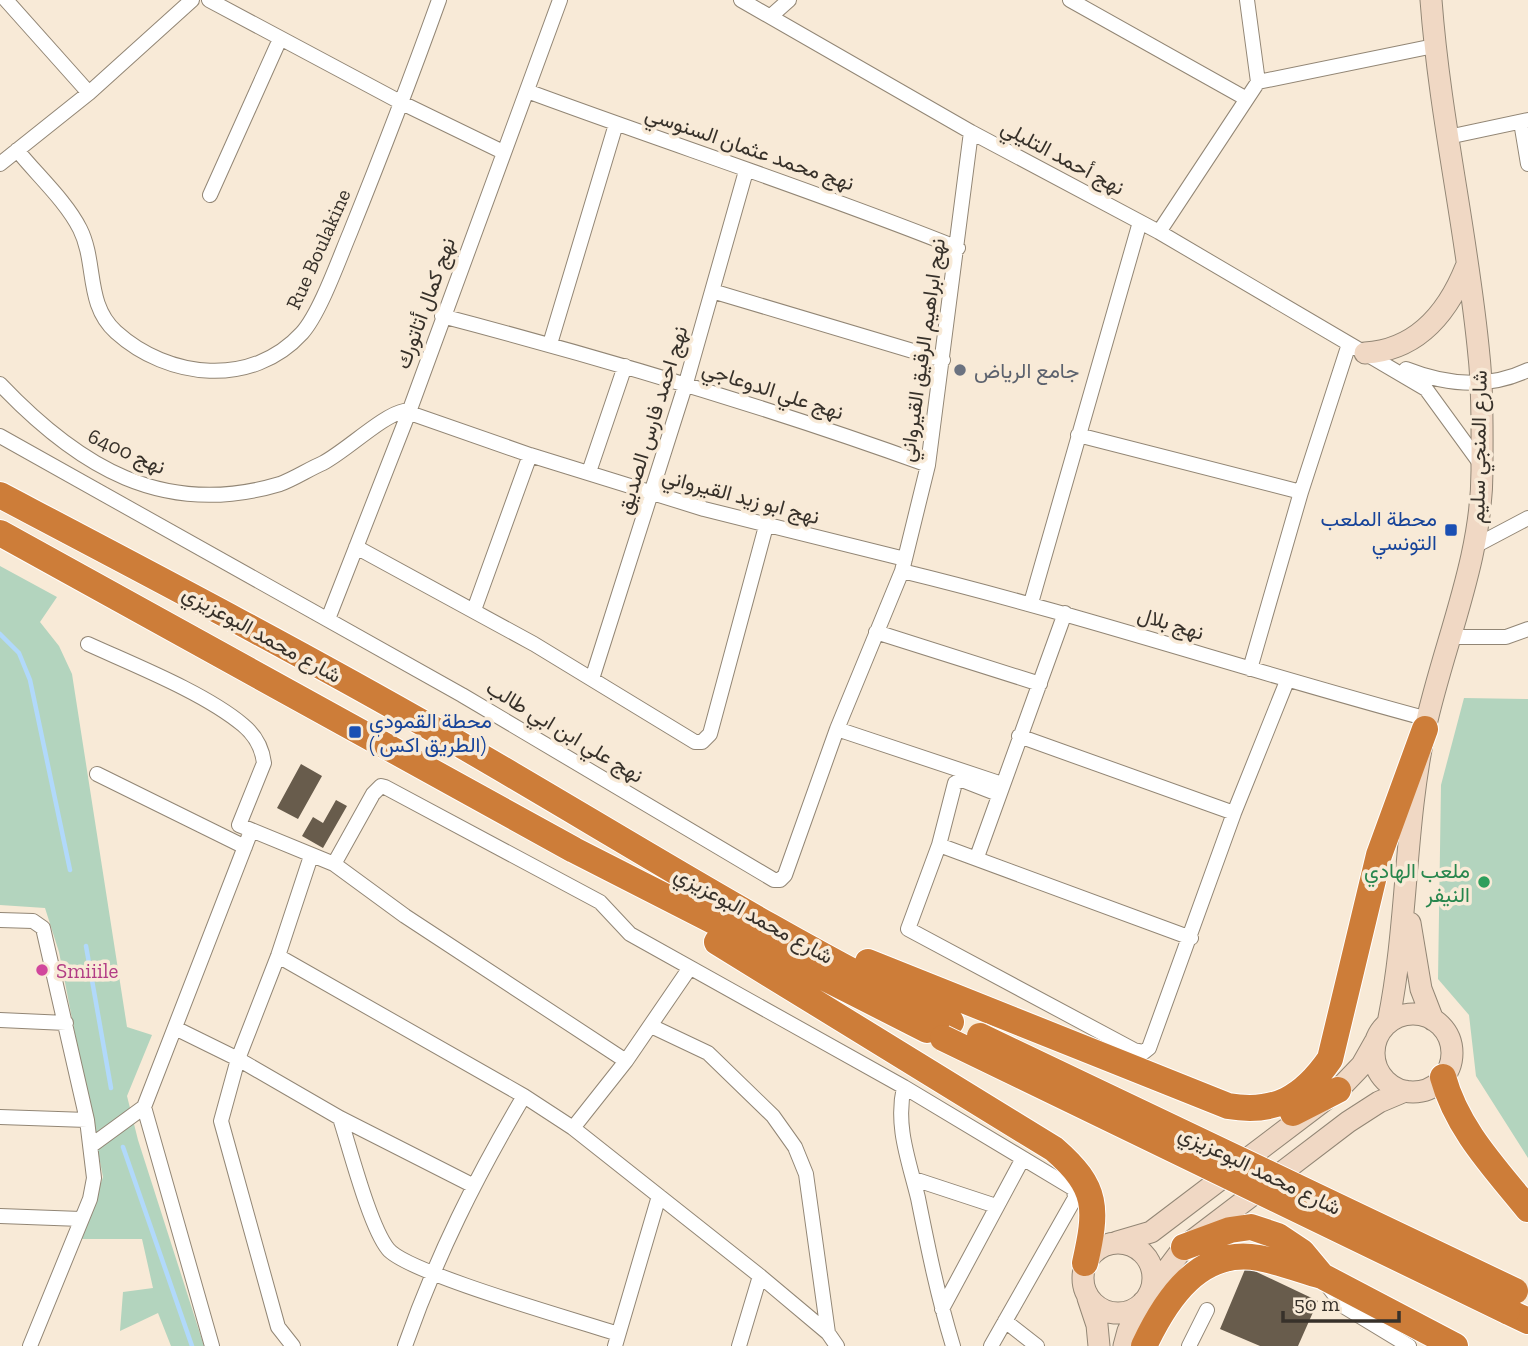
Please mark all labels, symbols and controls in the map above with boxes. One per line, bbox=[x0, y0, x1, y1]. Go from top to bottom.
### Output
street label: نهج محمد عثمان السنوسي bbox=[641, 100, 858, 200]
street label: نهج أحمد التليلي bbox=[995, 114, 1129, 204]
street label: Rue Boulakine bbox=[280, 185, 356, 313]
street label: نهج كمال أتاتورك bbox=[390, 234, 462, 373]
street label: نهج ابراهيم الرقيق القيرواني bbox=[894, 237, 955, 464]
street label: نهج احمد فارس الصديق bbox=[611, 323, 694, 518]
street label: نهج علي الدوعاجي bbox=[698, 355, 847, 429]
place label: جامع الرياض bbox=[974, 358, 1079, 385]
marker: جامع الرياض bbox=[952, 362, 968, 378]
street label: شارع المنجي سليم bbox=[1464, 370, 1497, 524]
street label: نهج 6400 bbox=[83, 423, 170, 481]
street label: نهج ابو زيد القيرواني bbox=[658, 463, 822, 534]
place label: محطة الملعب التونسي bbox=[1320, 506, 1437, 560]
marker: محطة الملعب التونسي bbox=[1443, 522, 1459, 538]
street label: شارع محمد البوعزيزي bbox=[176, 580, 346, 692]
street label: نهج بلال bbox=[1134, 601, 1207, 647]
street label: نهج علي ابن ابي طالب bbox=[479, 674, 648, 792]
place label: محطة القمودي ( الطريق اكس) bbox=[369, 708, 492, 758]
marker: محطة القمودي ( الطريق اكس) bbox=[347, 724, 363, 740]
place label: ملعب الهادي النيفر bbox=[1364, 858, 1470, 908]
street label: شارع محمد البوعزيزي bbox=[668, 861, 838, 973]
marker: ملعب الهادي النيفر bbox=[1476, 874, 1492, 890]
place label: Smiiile bbox=[56, 958, 119, 983]
marker: Smiiile bbox=[34, 962, 50, 978]
street label: شارع محمد البوعزيزي bbox=[1173, 1120, 1345, 1225]
scale bar bbox=[1283, 1280, 1398, 1324]
text: 50 m bbox=[1294, 1291, 1340, 1316]

